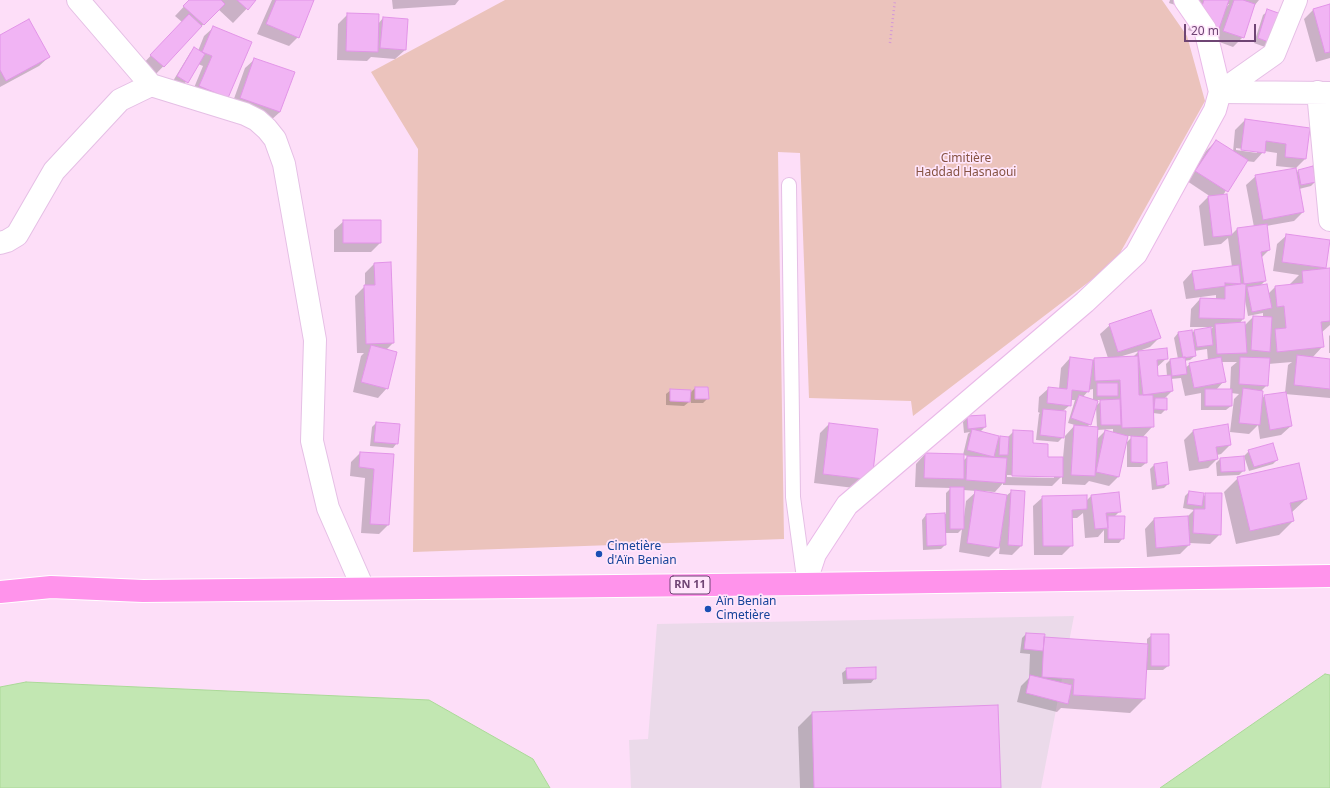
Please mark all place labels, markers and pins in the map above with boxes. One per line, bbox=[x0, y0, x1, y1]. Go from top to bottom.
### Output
place label: Cimetière d'Aïn Benian bbox=[607, 540, 677, 568]
marker: Cimetière d'Aïn Benian bbox=[594, 549, 604, 559]
place label: Aïn Benian Cimetière bbox=[716, 595, 777, 623]
marker: Aïn Benian Cimetière bbox=[703, 604, 713, 614]

